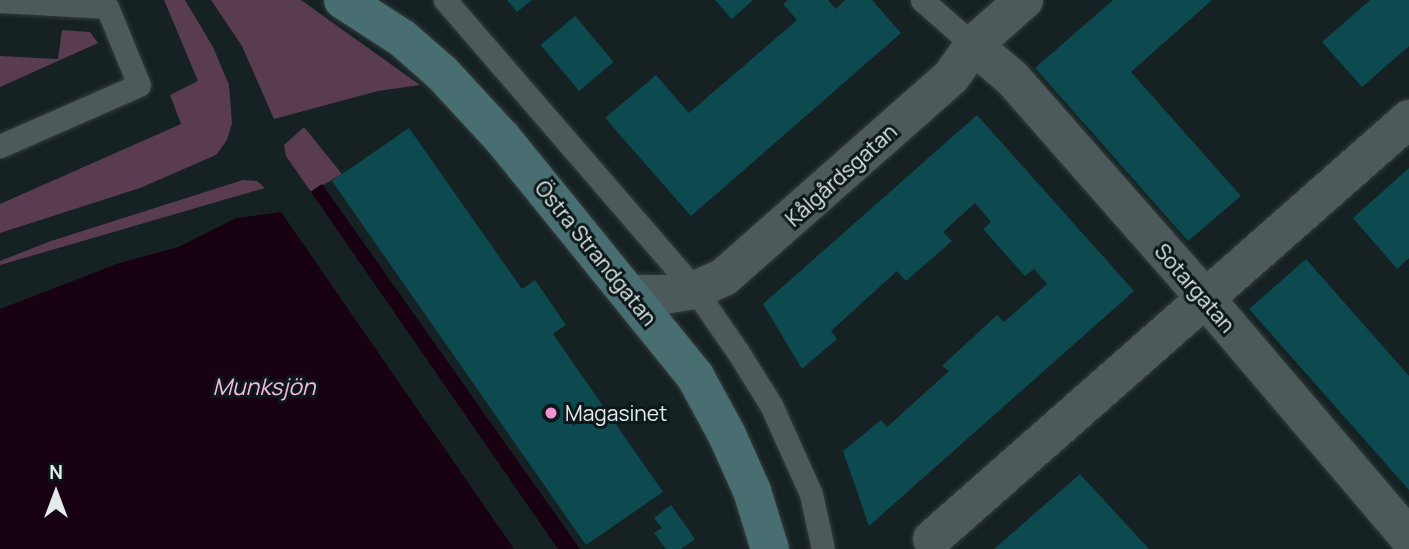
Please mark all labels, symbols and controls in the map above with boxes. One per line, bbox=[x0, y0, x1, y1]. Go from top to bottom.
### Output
street label: Kålgårdsgatan bbox=[780, 119, 902, 231]
street label: Östra Strandgatan bbox=[530, 175, 662, 331]
street label: Sotargatan bbox=[1150, 239, 1240, 337]
water label: Munksjön bbox=[213, 372, 315, 400]
place label: Magasinet bbox=[565, 400, 667, 426]
marker: Magasinet bbox=[543, 405, 559, 421]
north arrow bbox=[21, 458, 91, 528]
text: N bbox=[49, 459, 63, 485]

